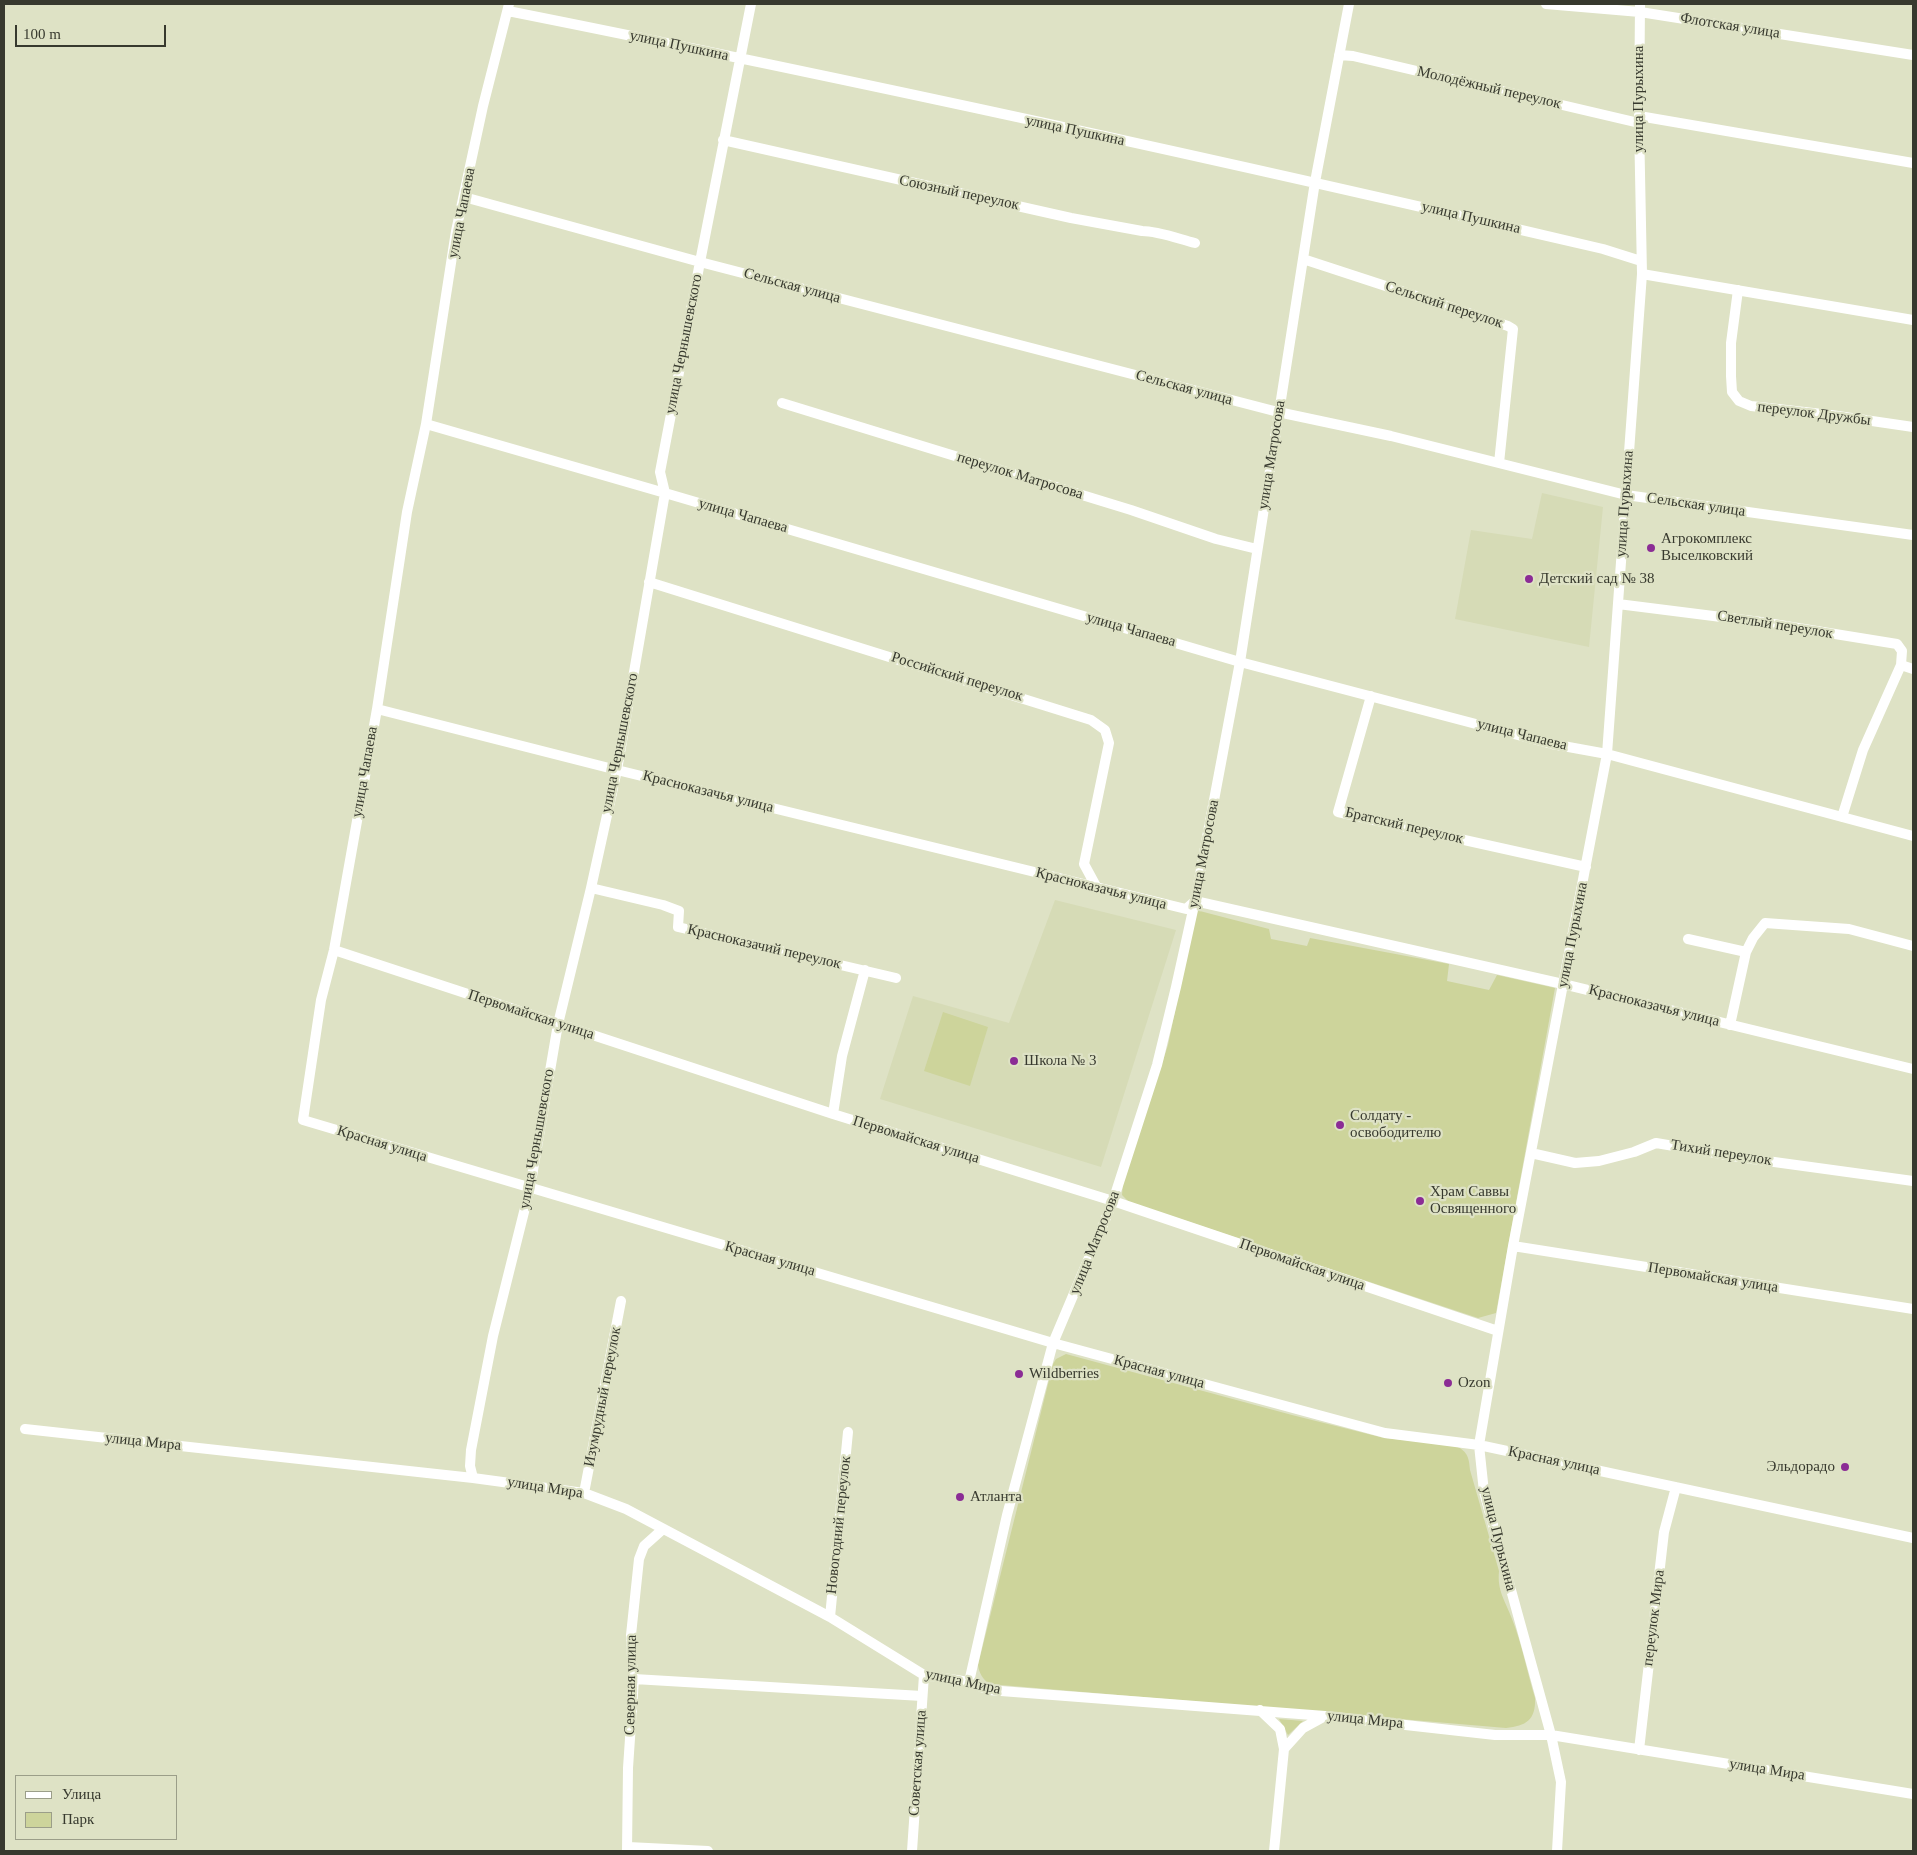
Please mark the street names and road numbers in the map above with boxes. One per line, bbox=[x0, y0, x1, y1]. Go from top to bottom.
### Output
street label: Флотская улица bbox=[1679, 9, 1781, 43]
street label: улица Пушкина bbox=[628, 27, 730, 65]
street label: улица Пурыхина bbox=[1630, 46, 1648, 152]
street label: Молодёжный переулок bbox=[1415, 63, 1563, 113]
street label: улица Пушкина bbox=[1024, 112, 1126, 150]
street label: улица Чапаева bbox=[444, 166, 480, 260]
street label: Союзный переулок bbox=[897, 172, 1021, 214]
street label: улица Пушкина bbox=[1420, 198, 1522, 238]
street label: Сельская улица bbox=[742, 264, 842, 308]
street label: улица Чернышевского bbox=[662, 273, 706, 415]
street label: Сельский переулок bbox=[1383, 278, 1505, 332]
street label: Сельская улица bbox=[1134, 366, 1234, 410]
street label: переулок Дружбы bbox=[1756, 398, 1872, 430]
street label: улица Матросова bbox=[1254, 399, 1290, 511]
street label: переулок Матросова bbox=[955, 448, 1085, 504]
street label: улица Пурыхина bbox=[1612, 450, 1638, 558]
street label: Сельская улица bbox=[1646, 489, 1746, 521]
street label: улица Чапаева bbox=[696, 495, 790, 537]
street label: Светлый переулок bbox=[1716, 607, 1834, 643]
street label: улица Чапаева bbox=[1084, 609, 1178, 651]
street label: Российский переулок bbox=[889, 648, 1025, 706]
street label: улица Чернышевского bbox=[598, 672, 642, 814]
street label: улица Чапаева bbox=[1475, 715, 1569, 755]
street label: улица Чапаева bbox=[348, 725, 382, 819]
street label: Красноказачья улица bbox=[641, 767, 775, 817]
street label: улица Матросова bbox=[1185, 798, 1223, 910]
street label: Братский переулок bbox=[1343, 804, 1465, 848]
street label: Красноказачья улица bbox=[1034, 864, 1168, 914]
street label: улица Пурыхина bbox=[1554, 881, 1592, 989]
street label: Красноказачий переулок bbox=[685, 921, 843, 973]
street label: Красноказачья улица bbox=[1587, 981, 1721, 1031]
street label: Первомайская улица bbox=[466, 986, 596, 1044]
street label: улица Чернышевского bbox=[516, 1068, 558, 1210]
street label: Первомайская улица bbox=[851, 1112, 981, 1168]
street label: Красная улица bbox=[335, 1122, 429, 1166]
street label: Тихий переулок bbox=[1669, 1136, 1773, 1170]
street label: улица Матросова bbox=[1066, 1189, 1124, 1297]
street label: Первомайская улица bbox=[1237, 1235, 1367, 1295]
street label: Красная улица bbox=[723, 1238, 817, 1280]
street label: Первомайская улица bbox=[1647, 1259, 1779, 1297]
street label: Изумрудный переулок bbox=[581, 1325, 625, 1469]
street label: Красная улица bbox=[1112, 1351, 1206, 1393]
street label: улица Мира bbox=[104, 1429, 182, 1455]
street label: Красная улица bbox=[1507, 1443, 1601, 1479]
street label: Новогодний переулок bbox=[823, 1455, 855, 1595]
street label: улица Мира bbox=[506, 1473, 584, 1503]
street label: улица Пурыхина bbox=[1476, 1485, 1520, 1593]
street label: переулок Мира bbox=[1639, 1569, 1669, 1667]
street label: Северная улица bbox=[621, 1635, 641, 1735]
street label: улица Мира bbox=[924, 1665, 1002, 1699]
street label: улица Мира bbox=[1326, 1707, 1404, 1733]
street label: Советская улица bbox=[905, 1710, 931, 1816]
street label: улица Мира bbox=[1728, 1755, 1806, 1785]

